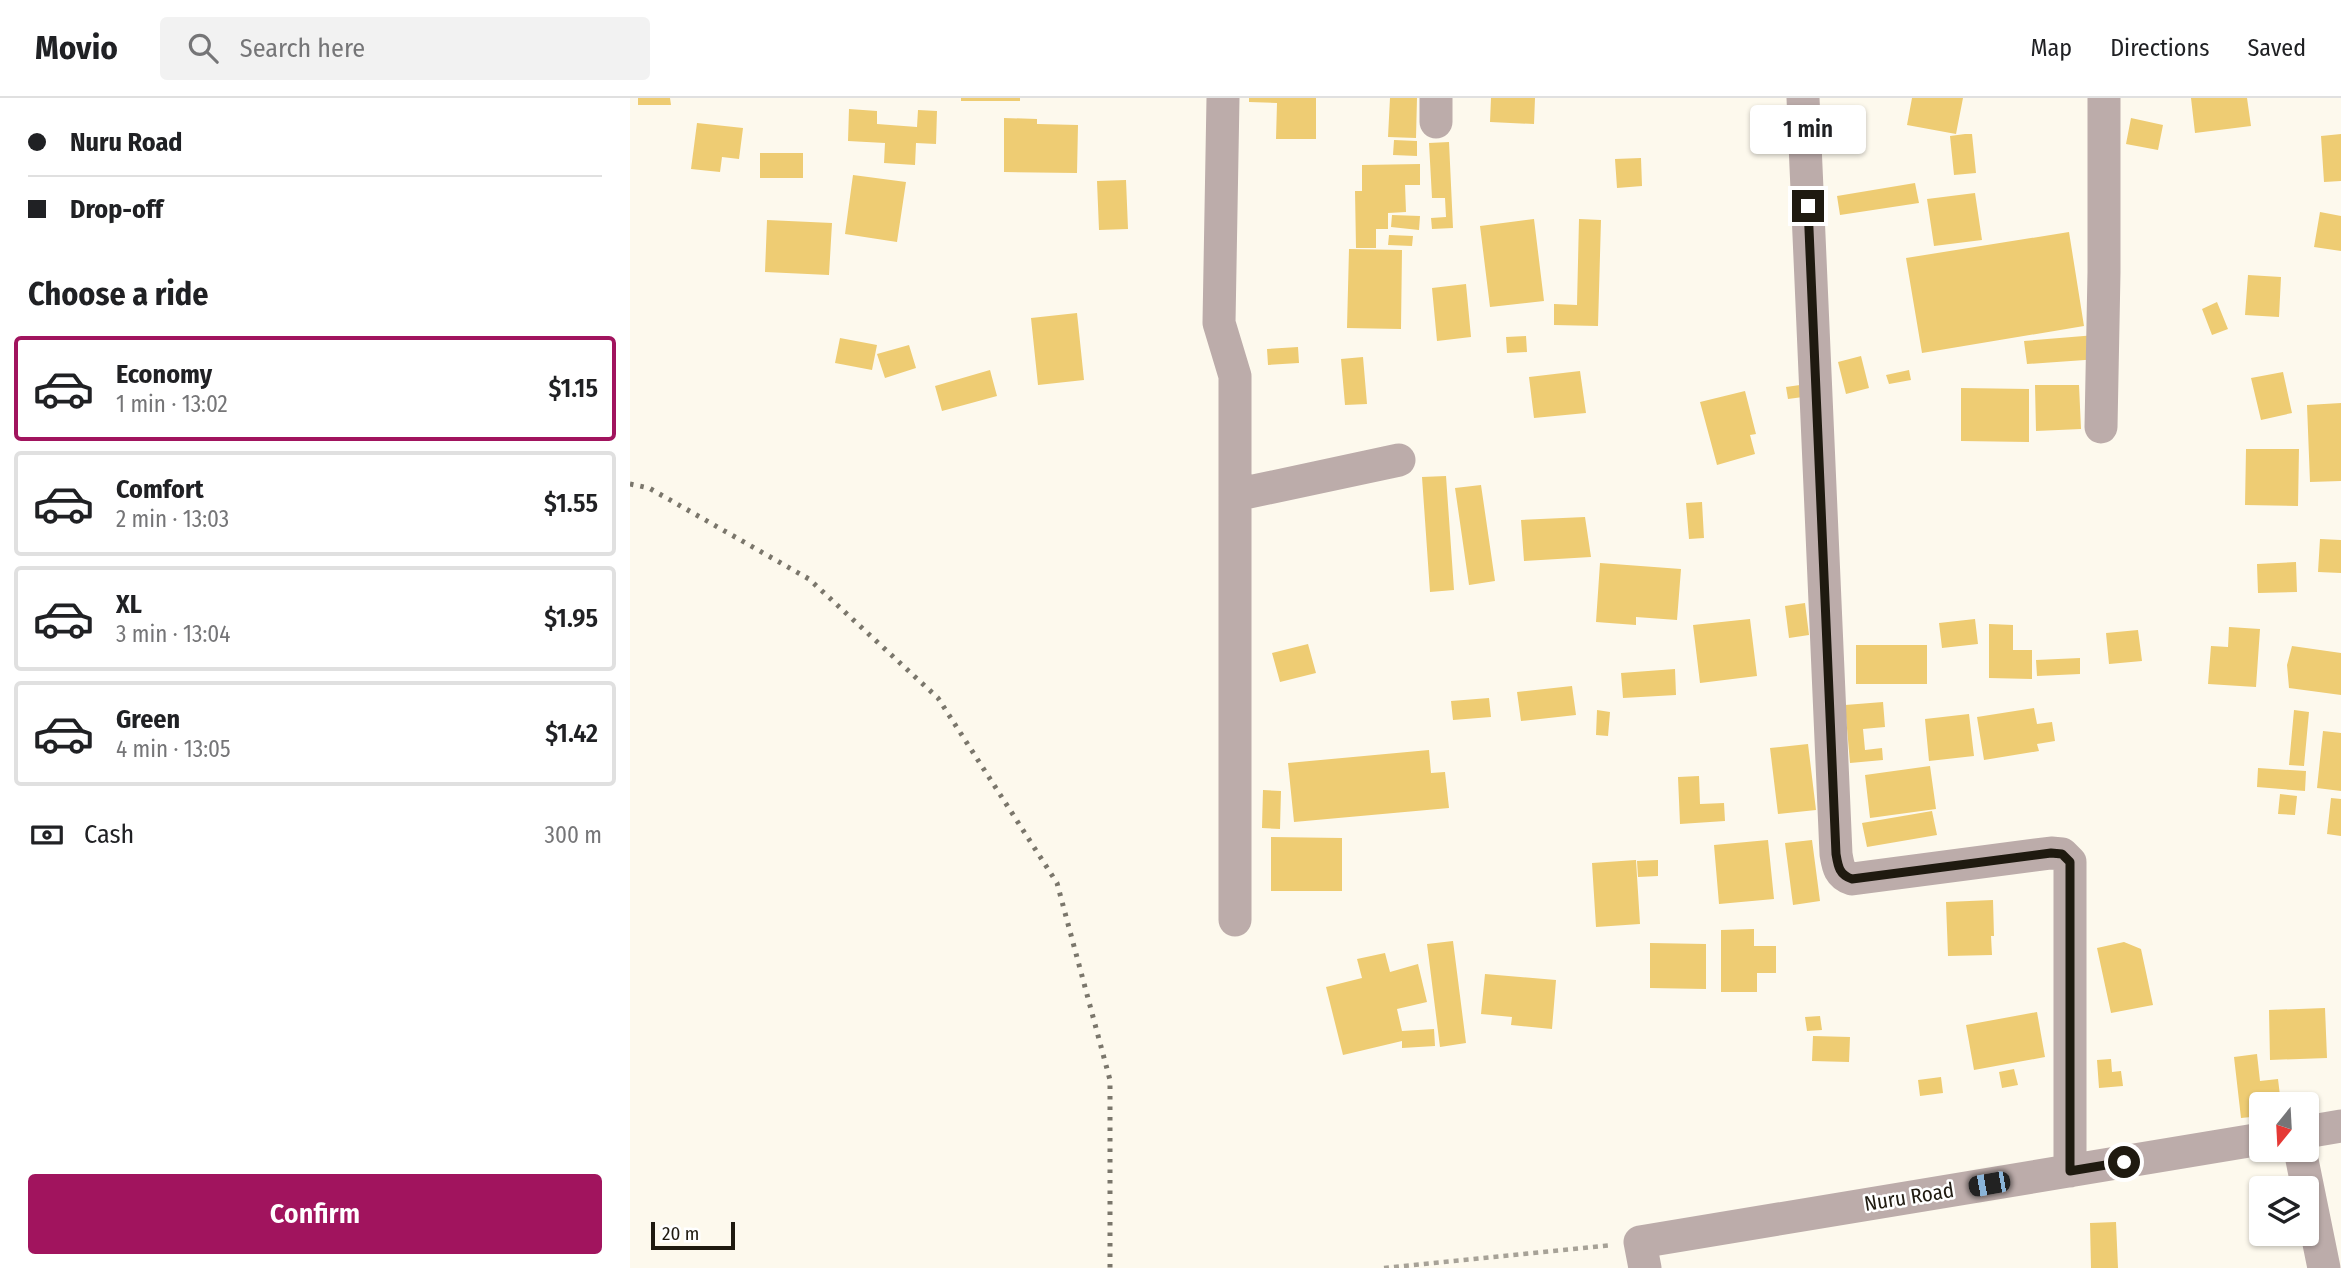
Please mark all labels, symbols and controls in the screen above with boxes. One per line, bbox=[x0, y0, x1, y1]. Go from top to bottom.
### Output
search box bbox=[160, 17, 650, 80]
text: Movio bbox=[35, 28, 118, 68]
icon: search bbox=[184, 29, 222, 67]
text: Search here bbox=[240, 33, 365, 64]
text: Map bbox=[2031, 34, 2072, 62]
text: Directions bbox=[2110, 34, 2209, 62]
text: Saved bbox=[2247, 34, 2306, 62]
callout: 1 min bbox=[1750, 105, 1866, 154]
text: 1 min bbox=[1783, 115, 1833, 143]
text: Nuru Road bbox=[70, 127, 182, 158]
route end bbox=[1792, 190, 1824, 222]
text: Drop-off bbox=[70, 194, 163, 225]
text: Choose a ride bbox=[28, 275, 209, 313]
icon: car bbox=[32, 357, 95, 420]
text: Economy bbox=[116, 359, 212, 390]
text: $1.15 bbox=[549, 373, 598, 404]
text: 1 min · 13:02 bbox=[116, 390, 228, 418]
icon: car bbox=[32, 472, 95, 535]
text: Comfort bbox=[116, 474, 204, 505]
text: $1.55 bbox=[544, 488, 598, 519]
text: 2 min · 13:03 bbox=[116, 505, 229, 533]
icon: car bbox=[32, 587, 95, 650]
text: XL bbox=[116, 589, 142, 620]
text: $1.95 bbox=[544, 603, 598, 634]
text: 3 min · 13:04 bbox=[116, 620, 230, 648]
icon: car bbox=[32, 702, 95, 765]
text: Green bbox=[116, 704, 180, 735]
text: $1.42 bbox=[545, 718, 598, 749]
text: 4 min · 13:05 bbox=[116, 735, 231, 763]
icon: cash bbox=[28, 816, 66, 854]
text: Cash bbox=[84, 819, 134, 850]
text: 300 m bbox=[545, 821, 602, 849]
north arrow bbox=[2249, 1092, 2319, 1162]
map controls bbox=[2249, 1092, 2319, 1246]
route start bbox=[2108, 1146, 2140, 1178]
car bbox=[1967, 1170, 2012, 1198]
button: Confirm bbox=[28, 1174, 602, 1254]
button: layers bbox=[2249, 1176, 2319, 1246]
street label: Nuru Road bbox=[1862, 1177, 1956, 1217]
scale bar bbox=[651, 1219, 735, 1251]
text: 20 m bbox=[662, 1222, 699, 1245]

